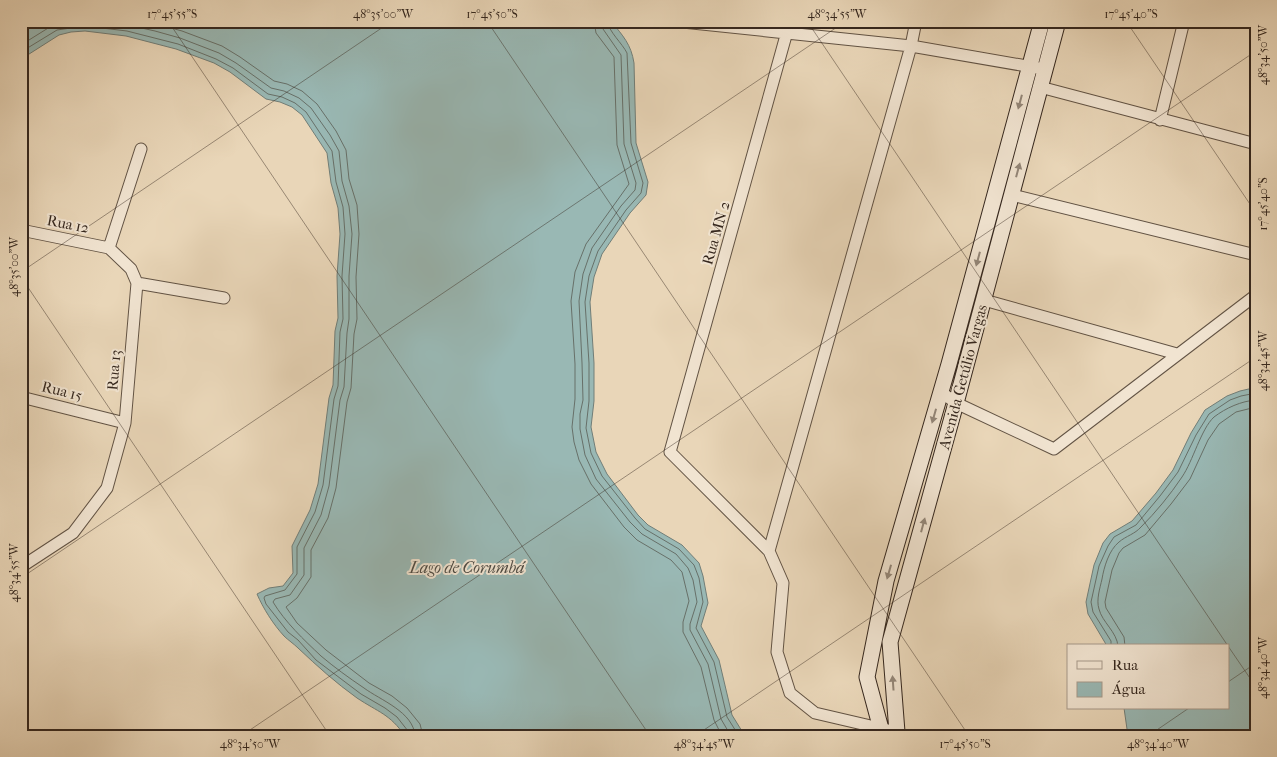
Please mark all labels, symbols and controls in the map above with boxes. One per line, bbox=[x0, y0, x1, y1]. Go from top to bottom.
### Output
text: 17°45'55"S bbox=[147, 7, 197, 21]
text: 48°35'00"W bbox=[353, 7, 414, 21]
text: 17°45'50"S bbox=[466, 7, 518, 21]
text: 48°34'55"W bbox=[808, 7, 868, 21]
text: 17°45'40"S bbox=[1104, 7, 1158, 21]
text: 48°34'50"W bbox=[1256, 24, 1270, 85]
one-way arrow bbox=[1016, 95, 1024, 110]
one-way arrow bbox=[1015, 162, 1023, 177]
text: 17°45'40"S bbox=[1256, 177, 1270, 231]
street label: Rua MN 2 bbox=[698, 199, 734, 267]
street label: Rua 12 bbox=[45, 211, 91, 237]
text: 48°35'00"W bbox=[7, 236, 21, 297]
one-way arrow bbox=[973, 252, 981, 267]
street label: Avenida Getúlio Vargas bbox=[935, 302, 991, 452]
text: 48°34'45"W bbox=[1256, 330, 1270, 391]
street label: Rua 13 bbox=[103, 349, 125, 391]
street label: Rua 15 bbox=[40, 377, 84, 405]
one-way arrow bbox=[930, 408, 938, 423]
one-way arrow bbox=[919, 517, 927, 532]
text: 48°34'55"W bbox=[7, 542, 21, 602]
water label: Lago de Corumbá bbox=[409, 558, 526, 577]
one-way arrow bbox=[884, 564, 892, 579]
text: 48°34'40"W bbox=[1256, 636, 1270, 699]
legend bbox=[1067, 644, 1230, 710]
text: Rua bbox=[1112, 656, 1139, 674]
one-way arrow bbox=[889, 675, 897, 691]
text: Água bbox=[1111, 680, 1146, 698]
text: 48°34'50"W bbox=[220, 737, 281, 751]
text: 48°34'45"W bbox=[674, 737, 735, 751]
text: 17°45'50"S bbox=[939, 737, 991, 751]
text: 48°34'40"W bbox=[1127, 737, 1190, 751]

